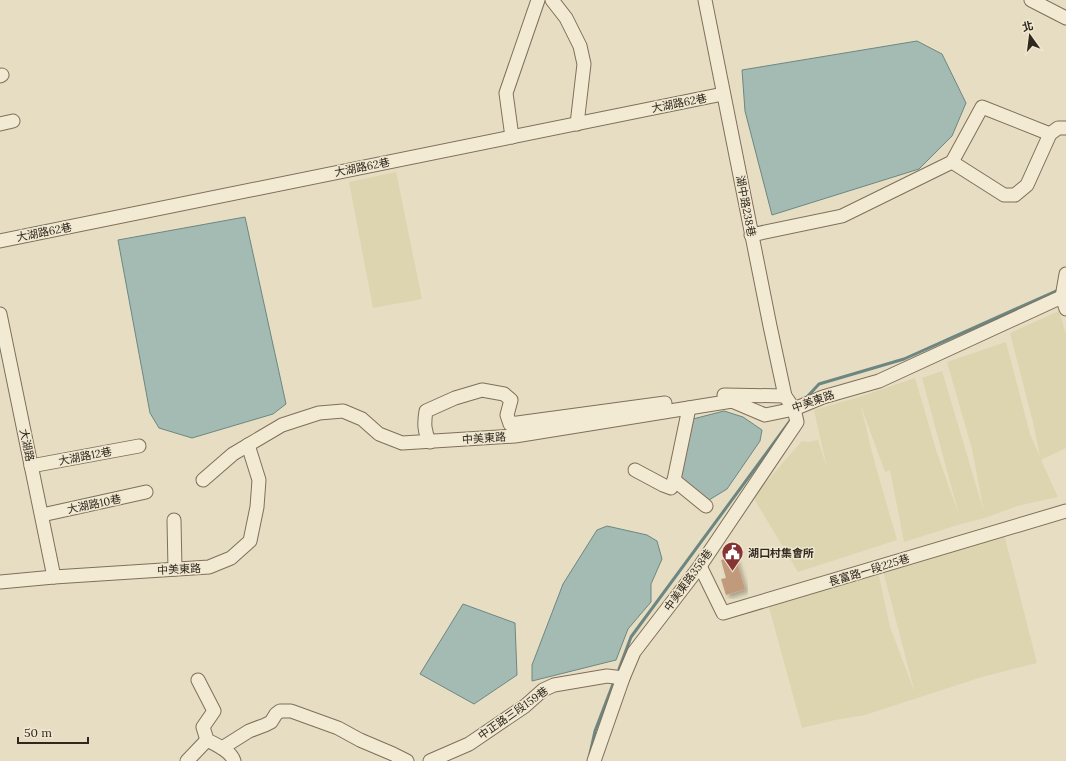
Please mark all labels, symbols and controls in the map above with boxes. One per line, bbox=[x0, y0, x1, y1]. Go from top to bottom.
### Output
north arrow bbox=[1010, 16, 1050, 56]
text: 北 bbox=[1021, 18, 1035, 34]
street label: 大湖路62巷 bbox=[650, 91, 708, 115]
street label: 大湖路62巷 bbox=[333, 155, 391, 179]
street label: 湖中路238巷 bbox=[733, 174, 759, 238]
street label: 大湖路62巷 bbox=[15, 220, 73, 244]
street label: 中美東路 bbox=[790, 387, 836, 415]
street label: 大湖路 bbox=[17, 427, 37, 463]
street label: 中美東路 bbox=[462, 429, 506, 447]
street label: 大湖路12巷 bbox=[57, 444, 113, 468]
street label: 大湖路10巷 bbox=[66, 491, 122, 517]
public building icon: 湖口村集會所 bbox=[720, 540, 746, 573]
street label: 中美東路358巷 bbox=[661, 546, 715, 614]
place label: 湖口村集會所 bbox=[748, 546, 814, 560]
street label: 長富路一段225巷 bbox=[827, 551, 911, 589]
street label: 中美東路 bbox=[157, 561, 201, 577]
street label: 中正路三段159巷 bbox=[475, 684, 551, 742]
scale bar bbox=[18, 719, 88, 745]
text: 50 m bbox=[24, 725, 52, 740]

